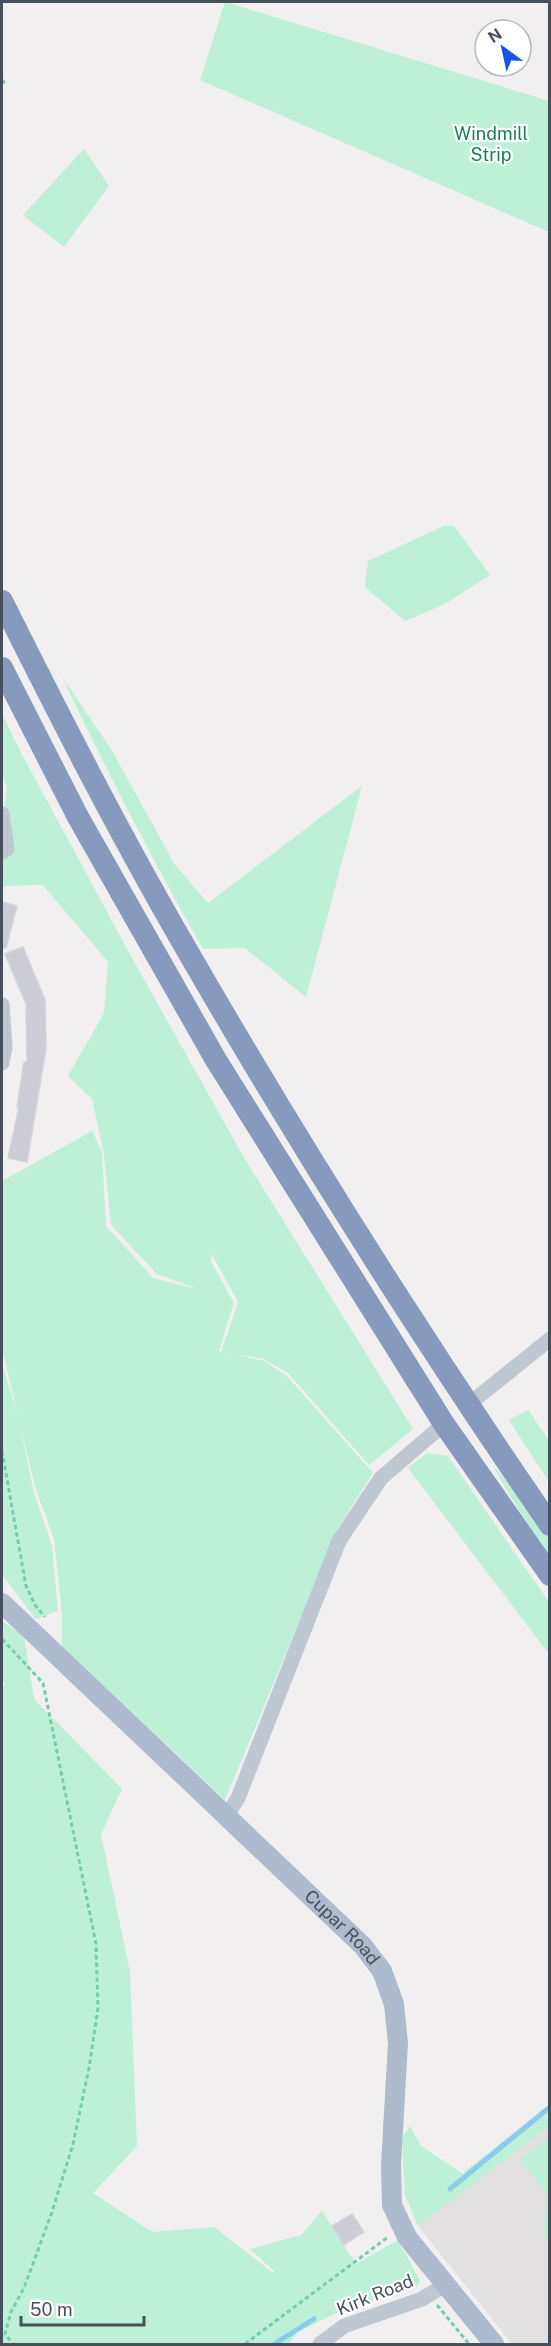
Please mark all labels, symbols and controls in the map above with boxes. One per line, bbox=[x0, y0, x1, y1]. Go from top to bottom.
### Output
north arrow bbox=[473, 18, 533, 78]
text: N bbox=[485, 24, 506, 47]
park label: Windmill Strip bbox=[454, 123, 528, 165]
street label: Cupar Road bbox=[300, 1885, 384, 1969]
street label: Kirk Road bbox=[333, 2270, 416, 2319]
scale bar bbox=[21, 2289, 144, 2327]
text: 50 m bbox=[30, 2299, 73, 2320]

